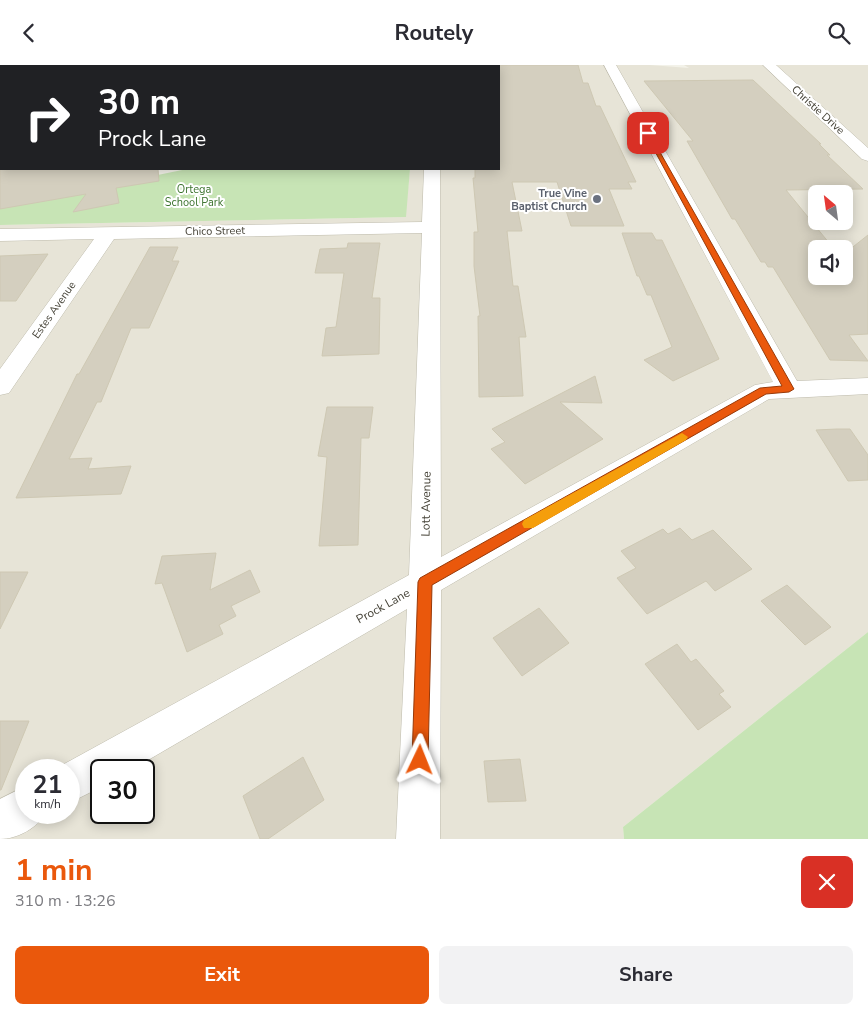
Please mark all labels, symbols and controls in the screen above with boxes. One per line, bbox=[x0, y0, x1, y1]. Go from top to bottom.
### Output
text: Routely bbox=[395, 18, 473, 48]
icon: back bbox=[15, 19, 43, 47]
icon: search bbox=[825, 19, 853, 47]
text: 30 m bbox=[98, 79, 180, 126]
street label: Christie Drive bbox=[788, 82, 848, 138]
icon: right bbox=[15, 85, 80, 150]
pin bbox=[627, 112, 669, 154]
icon: arrive bbox=[634, 119, 662, 147]
text: Prock Lane bbox=[98, 124, 206, 154]
park label: Ortega School Park bbox=[165, 182, 224, 210]
north arrow bbox=[808, 185, 852, 230]
map controls bbox=[808, 185, 853, 285]
place label: True Vine Baptist Church bbox=[511, 186, 587, 214]
marker: True Vine Baptist Church bbox=[591, 193, 603, 205]
street label: Chico Street bbox=[185, 223, 245, 239]
button: sound bbox=[808, 240, 853, 285]
street label: Estes Avenue bbox=[29, 278, 79, 342]
street label: Lott Avenue bbox=[417, 471, 435, 537]
street label: Prock Lane bbox=[353, 585, 413, 627]
position arrow bbox=[393, 733, 445, 785]
speed limit sign: 30 bbox=[90, 759, 155, 824]
text: 21 bbox=[32, 768, 63, 802]
text: km/h bbox=[34, 796, 61, 812]
text: 1 min bbox=[15, 850, 93, 891]
button: close bbox=[801, 856, 853, 908]
text: 310 m · 13:26 bbox=[15, 890, 116, 912]
button: Exit bbox=[15, 946, 429, 1004]
button: Share bbox=[439, 946, 853, 1004]

